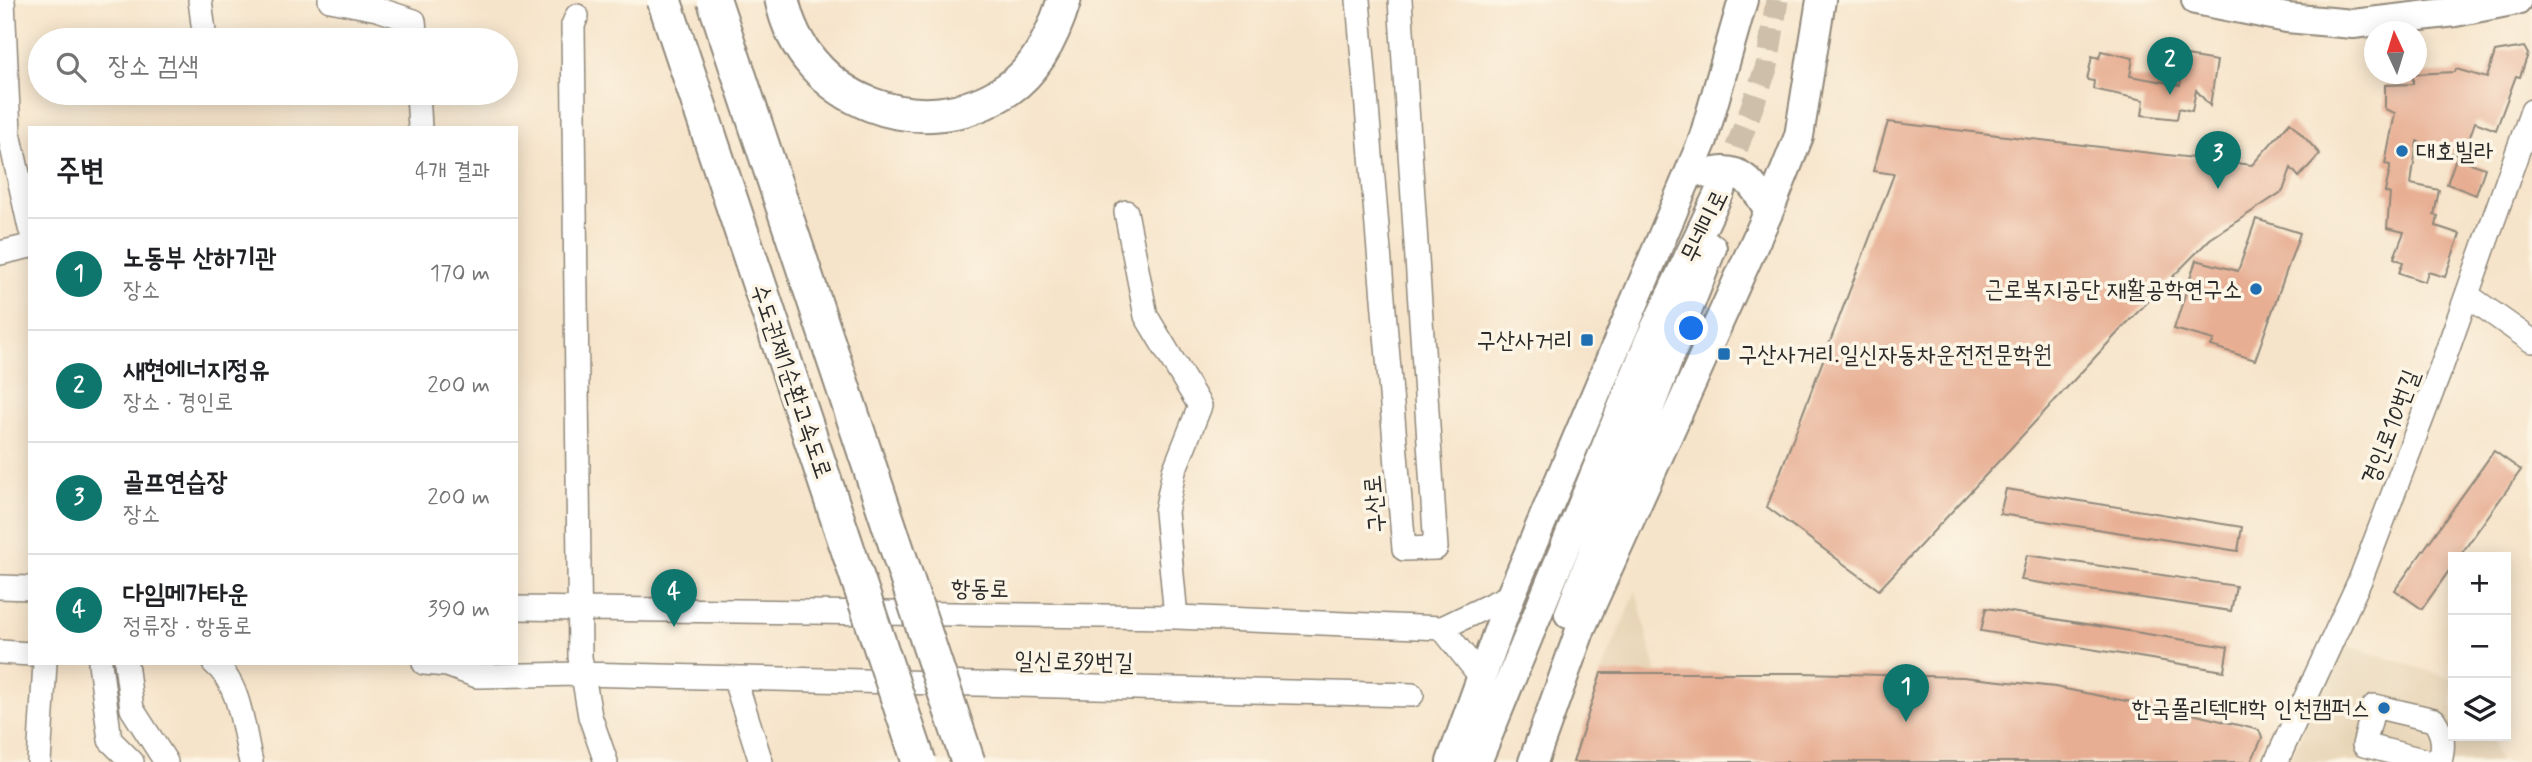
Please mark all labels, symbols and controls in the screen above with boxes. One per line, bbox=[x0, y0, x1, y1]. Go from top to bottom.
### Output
north arrow bbox=[2364, 21, 2427, 84]
search box bbox=[28, 28, 518, 105]
pin: 2 bbox=[2147, 37, 2193, 95]
icon: search bbox=[52, 48, 90, 86]
text: 장소 검색 bbox=[108, 50, 199, 84]
pin: 3 bbox=[2195, 131, 2241, 189]
place label: 대호빌라 bbox=[2416, 137, 2493, 168]
marker: 대호빌라 bbox=[2394, 143, 2410, 159]
text: 주변 bbox=[56, 152, 104, 191]
text: 4개 결과 bbox=[415, 157, 490, 187]
street label: 무네미로 bbox=[1674, 185, 1736, 268]
text: 노동부 산하기관 bbox=[123, 242, 276, 276]
text: 1 bbox=[74, 259, 84, 289]
text: 170 m bbox=[430, 259, 490, 289]
place label: 근로복지공단 재활공학연구소 bbox=[1984, 275, 2242, 306]
text: 장소 bbox=[123, 276, 160, 306]
street label: 수도권제1순환고속도로 bbox=[743, 280, 838, 483]
marker: 근로복지공단 재활공학연구소 bbox=[2248, 281, 2264, 297]
your location bbox=[1674, 311, 1708, 345]
place label: 구산사거리 bbox=[1476, 326, 1573, 357]
marker: 구산사거리 bbox=[1579, 332, 1595, 348]
place label: 구산사거리.일신자동차운전전문학원 bbox=[1738, 340, 2052, 371]
marker: 구산사거리.일신자동차운전전문학원 bbox=[1716, 346, 1732, 362]
text: 새현에너지정유 bbox=[123, 354, 269, 388]
street label: 경인로10번길 bbox=[2355, 366, 2428, 489]
text: 2 bbox=[73, 371, 85, 401]
text: 200 m bbox=[427, 371, 490, 401]
text: 장소 · 경인로 bbox=[123, 388, 233, 418]
text: 골프연습장 bbox=[123, 466, 228, 500]
street label: 구산로 bbox=[1358, 474, 1393, 534]
text: 3 bbox=[74, 483, 84, 513]
text: 200 m bbox=[427, 483, 490, 513]
text: 장소 bbox=[123, 500, 160, 530]
map controls bbox=[2448, 552, 2511, 741]
button: + bbox=[2448, 552, 2511, 615]
pin: 4 bbox=[651, 569, 697, 627]
street label: 항동로 bbox=[951, 573, 1009, 606]
text: 다임메가타운 bbox=[123, 578, 249, 612]
text: 4 bbox=[72, 595, 86, 625]
text: 390 m bbox=[428, 595, 490, 625]
text: 정류장 · 항동로 bbox=[123, 612, 252, 642]
button: − bbox=[2448, 615, 2511, 678]
street label: 일신로39번길 bbox=[1014, 646, 1134, 679]
pin: 1 bbox=[1883, 664, 1929, 722]
button: layers bbox=[2448, 678, 2511, 741]
place label: 한국폴리텍대학 인천캠퍼스 bbox=[2132, 694, 2370, 725]
marker: 한국폴리텍대학 인천캠퍼스 bbox=[2376, 700, 2392, 716]

